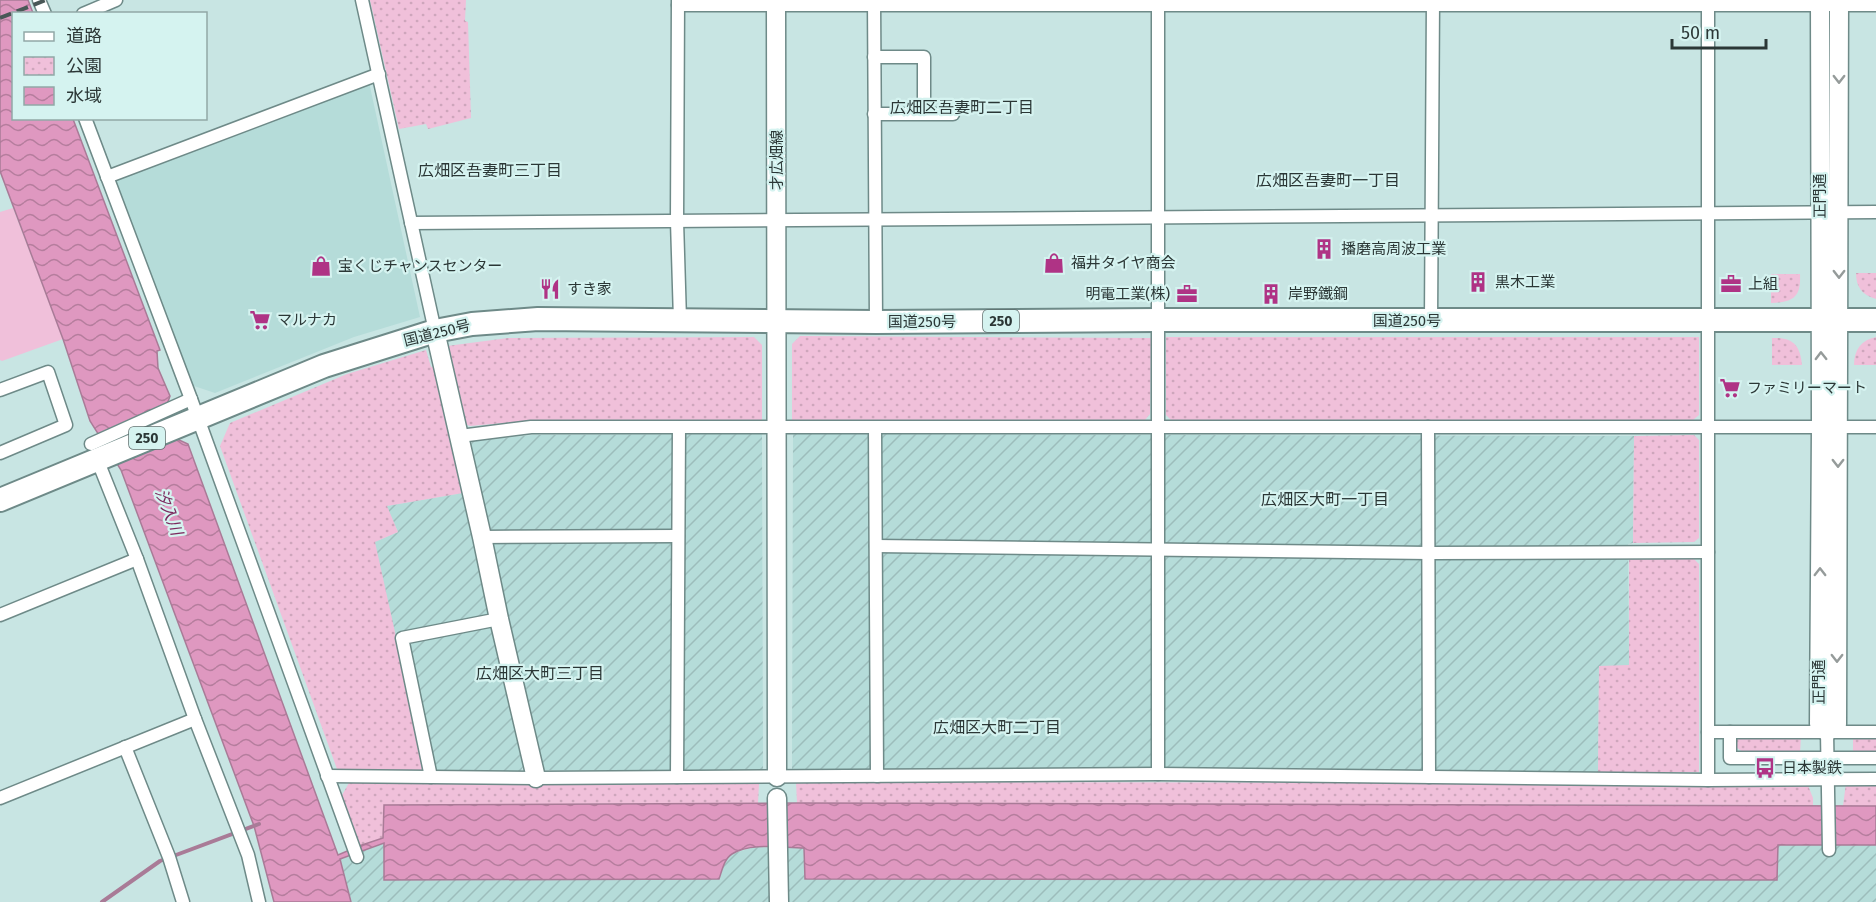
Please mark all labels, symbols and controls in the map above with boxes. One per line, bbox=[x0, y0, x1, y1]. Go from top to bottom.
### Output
legend bbox=[12, 12, 207, 120]
scale bar bbox=[1672, 12, 1766, 50]
text: 50 m bbox=[1681, 22, 1720, 44]
text: 道路 bbox=[66, 25, 102, 47]
text: 公園 bbox=[66, 55, 102, 77]
one-way arrow bbox=[1833, 75, 1845, 84]
text: 水域 bbox=[66, 85, 102, 107]
district label: 広畑区吾妻町二丁目 bbox=[890, 98, 1034, 117]
street label: 才広畑線 bbox=[768, 130, 786, 190]
district label: 広畑区吾妻町三丁目 bbox=[418, 161, 562, 180]
district label: 広畑区吾妻町一丁目 bbox=[1256, 171, 1400, 190]
street label: 正門通 bbox=[1811, 173, 1829, 219]
building icon: 播磨高周波工業 bbox=[1312, 237, 1336, 261]
place label: 播磨高周波工業 bbox=[1341, 240, 1446, 258]
shop icon: 福井タイヤ商会 bbox=[1042, 251, 1066, 275]
shop icon: 宝くじチャンスセンター bbox=[309, 254, 333, 278]
place label: 福井タイヤ商会 bbox=[1071, 254, 1176, 272]
place label: 宝くじチャンスセンター bbox=[338, 257, 503, 275]
building icon: 黒木工業 bbox=[1466, 270, 1490, 294]
one-way arrow bbox=[1833, 270, 1845, 279]
office icon: 上組 bbox=[1719, 272, 1743, 296]
place label: 黒木工業 bbox=[1495, 273, 1555, 291]
place label: 上組 bbox=[1748, 275, 1778, 293]
restaurant icon: すき家 bbox=[538, 277, 562, 301]
place label: すき家 bbox=[567, 280, 612, 298]
office icon: 明電工業(株) bbox=[1175, 282, 1199, 306]
building icon: 岸野鐵鋼 bbox=[1259, 282, 1283, 306]
place label: 明電工業(株) bbox=[1085, 285, 1170, 303]
place label: 岸野鐵鋼 bbox=[1288, 285, 1348, 303]
supermarket icon: マルナカ bbox=[248, 308, 272, 332]
road number: 250 bbox=[983, 310, 1019, 332]
place label: マルナカ bbox=[277, 311, 337, 329]
street label: 国道250号 bbox=[1373, 312, 1441, 330]
street label: 国道250号 bbox=[888, 313, 956, 331]
street label: 国道250号 bbox=[402, 316, 472, 350]
one-way arrow bbox=[1815, 352, 1827, 361]
supermarket icon: ファミリーマート bbox=[1718, 376, 1742, 400]
place label: ファミリーマート bbox=[1747, 379, 1867, 397]
road number: 250 bbox=[129, 427, 165, 449]
one-way arrow bbox=[1832, 458, 1844, 467]
water label: 汐入川 bbox=[152, 486, 187, 540]
district label: 広畑区大町一丁目 bbox=[1261, 490, 1389, 509]
one-way arrow bbox=[1814, 568, 1826, 577]
one-way arrow bbox=[1831, 653, 1843, 662]
street label: 正門通 bbox=[1810, 659, 1828, 705]
district label: 広畑区大町三丁目 bbox=[476, 664, 604, 683]
district label: 広畑区大町二丁目 bbox=[933, 718, 1061, 737]
bus stop icon: 日本製鉄 bbox=[1753, 756, 1777, 780]
place label: 日本製鉄 bbox=[1782, 759, 1842, 777]

